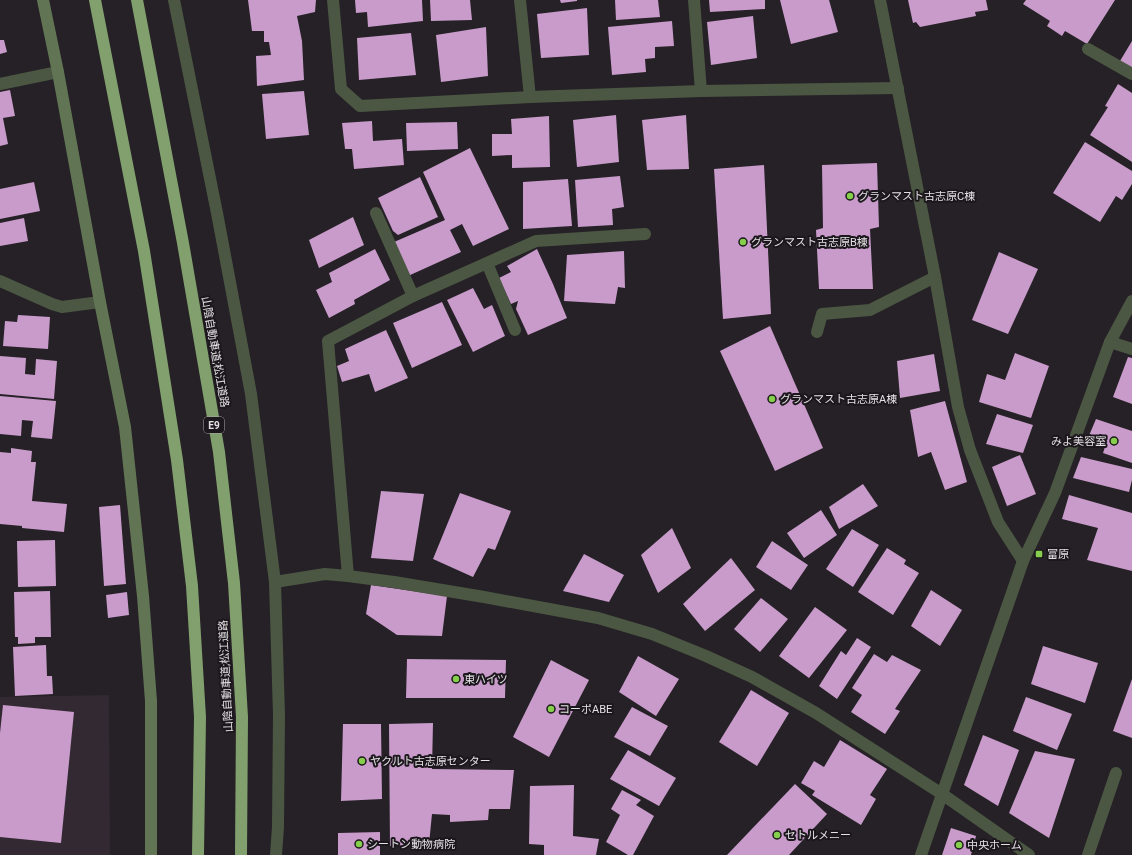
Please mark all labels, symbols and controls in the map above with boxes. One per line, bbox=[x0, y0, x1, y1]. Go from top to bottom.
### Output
place label: グランマスト古志原C棟 bbox=[858, 190, 975, 203]
marker: グランマスト古志原C棟 bbox=[845, 191, 855, 201]
place label: グランマスト古志原B棟 bbox=[751, 236, 868, 249]
marker: グランマスト古志原B棟 bbox=[738, 237, 748, 247]
street label: 山陰自動車道;松江道路 bbox=[199, 296, 231, 408]
place label: グランマスト古志原A棟 bbox=[780, 393, 897, 406]
marker: グランマスト古志原A棟 bbox=[767, 394, 777, 404]
road number: E9 bbox=[204, 417, 224, 433]
place label: みよ美容室 bbox=[1051, 435, 1106, 448]
marker: みよ美容室 bbox=[1109, 436, 1119, 446]
place label: 富原 bbox=[1047, 548, 1069, 561]
marker: 富原 bbox=[1034, 549, 1044, 559]
street label: 山陰自動車道;松江道路 bbox=[217, 620, 235, 732]
place label: 東ハイツ bbox=[464, 673, 508, 686]
marker: 東ハイツ bbox=[451, 674, 461, 684]
place label: コーポABE bbox=[559, 703, 612, 716]
marker: コーポABE bbox=[546, 704, 556, 714]
place label: ヤクルト古志原センター bbox=[370, 755, 491, 768]
marker: ヤクルト古志原センター bbox=[357, 756, 367, 766]
place label: セトルメニー bbox=[785, 829, 851, 842]
marker: セトルメニー bbox=[772, 830, 782, 840]
place label: シートン動物病院 bbox=[367, 838, 455, 851]
marker: シートン動物病院 bbox=[354, 839, 364, 849]
place label: 中央ホーム bbox=[967, 839, 1022, 852]
marker: 中央ホーム bbox=[954, 840, 964, 850]

